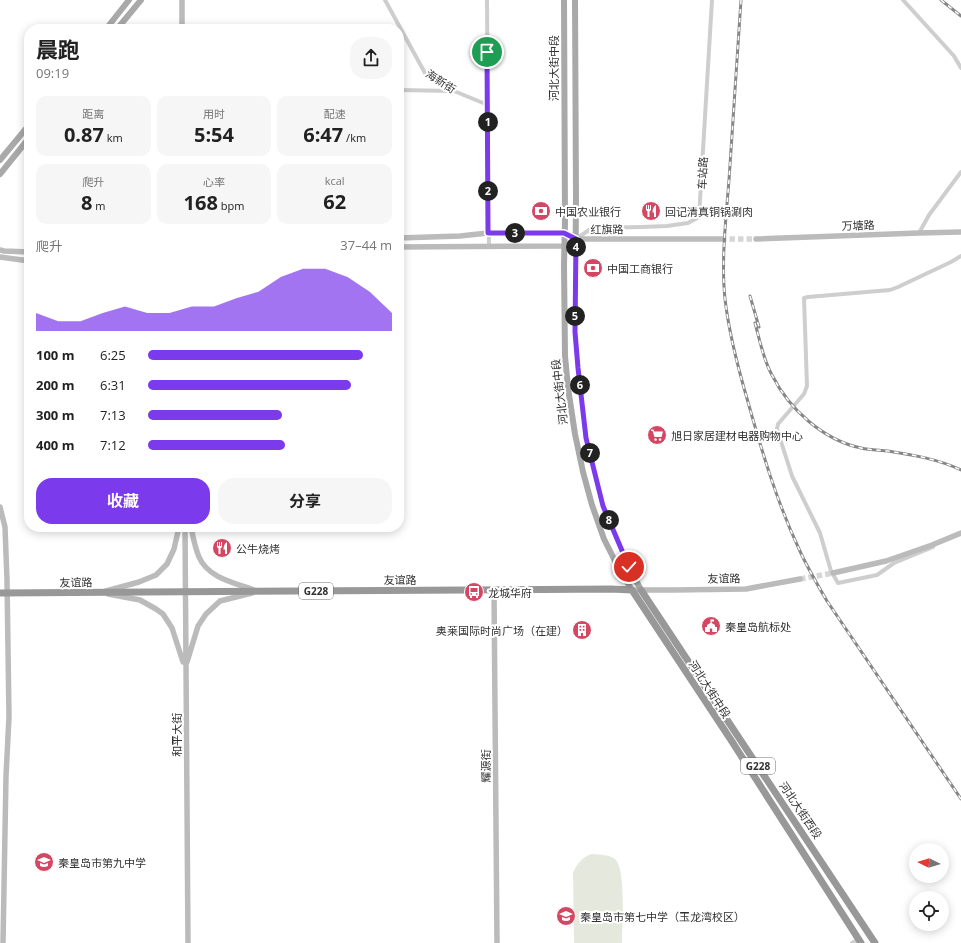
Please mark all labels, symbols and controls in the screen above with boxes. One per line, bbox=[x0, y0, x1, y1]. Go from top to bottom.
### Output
text: 晨跑 bbox=[36, 34, 80, 64]
pin bbox=[470, 35, 504, 69]
street label: 河北大街中段 bbox=[546, 35, 561, 101]
button: share bbox=[350, 37, 392, 79]
icon: arrive bbox=[476, 41, 498, 63]
text: 09:19 bbox=[36, 64, 69, 82]
street label: 海新街 bbox=[423, 66, 459, 96]
text: 距离 bbox=[82, 106, 104, 121]
text: 用时 bbox=[203, 106, 225, 121]
text: 配速 bbox=[324, 106, 346, 121]
pin: 1 bbox=[478, 112, 498, 132]
text: 1 bbox=[485, 114, 491, 129]
text: 0.87 bbox=[64, 121, 104, 148]
text: 5:54 bbox=[194, 121, 234, 148]
text: 6:47 bbox=[303, 121, 343, 148]
text: km bbox=[104, 130, 123, 145]
text: /km bbox=[343, 130, 366, 145]
street label: 车站路 bbox=[694, 156, 710, 190]
text: kcal bbox=[325, 173, 345, 188]
text: 爬升 bbox=[82, 174, 104, 189]
text: 心率 bbox=[203, 174, 225, 189]
pin: 2 bbox=[478, 181, 498, 201]
text: 2 bbox=[485, 183, 491, 198]
text: 62 bbox=[323, 188, 346, 215]
text: 8 bbox=[81, 189, 93, 216]
text: 168 bbox=[184, 189, 218, 216]
text: m bbox=[93, 198, 106, 213]
text: bpm bbox=[218, 198, 244, 213]
bank icon: 中国农业银行 bbox=[530, 200, 552, 222]
restaurant icon: 回记清真铜锅涮肉 bbox=[640, 200, 662, 222]
place label: 中国农业银行 bbox=[555, 204, 621, 219]
place label: 回记清真铜锅涮肉 bbox=[665, 204, 753, 219]
street label: 万塘路 bbox=[841, 217, 875, 233]
street label: 红旗路 bbox=[590, 221, 624, 237]
pin: 3 bbox=[505, 223, 525, 243]
text: 3 bbox=[512, 225, 518, 240]
text: 37–44 m bbox=[340, 236, 392, 254]
text: 爬升 bbox=[36, 237, 62, 255]
pin: 4 bbox=[566, 237, 586, 257]
text: 4 bbox=[573, 239, 579, 254]
bank icon: 中国工商银行 bbox=[582, 257, 604, 279]
place label: 中国工商银行 bbox=[607, 261, 673, 276]
pin: 5 bbox=[565, 306, 585, 326]
text: 5 bbox=[572, 308, 578, 323]
text: 100 m bbox=[36, 346, 74, 364]
text: 6:25 bbox=[100, 346, 126, 364]
street label: 河北大街中段 bbox=[548, 358, 570, 426]
pin: 6 bbox=[570, 375, 590, 395]
text: 200 m bbox=[36, 376, 74, 394]
text: 6:31 bbox=[100, 376, 126, 394]
text: 6 bbox=[577, 377, 583, 392]
text: 300 m bbox=[36, 406, 74, 424]
text: 7:13 bbox=[100, 406, 126, 424]
supermarket icon: 旭日家居建材电器购物中心 bbox=[646, 424, 668, 446]
place label: 旭日家居建材电器购物中心 bbox=[671, 428, 803, 443]
text: 400 m bbox=[36, 436, 74, 454]
text: 7:12 bbox=[100, 436, 126, 454]
pin: 7 bbox=[580, 443, 600, 463]
text: 7 bbox=[587, 445, 593, 460]
button: 收藏 bbox=[36, 478, 210, 524]
button: 分享 bbox=[218, 478, 392, 524]
pin: 8 bbox=[599, 510, 619, 530]
text: 8 bbox=[606, 512, 612, 527]
restaurant icon: 公牛烧烤 bbox=[211, 537, 233, 559]
place label: 公牛烧烤 bbox=[236, 541, 280, 556]
pin bbox=[612, 550, 646, 584]
icon: check bbox=[618, 556, 640, 578]
street label: 友谊路 bbox=[707, 570, 741, 586]
street label: 友谊路 bbox=[384, 572, 417, 587]
street label: 友谊路 bbox=[59, 574, 93, 590]
bus stop icon: 龙城华府 bbox=[463, 581, 485, 603]
road number: G228 bbox=[299, 583, 333, 599]
place label: 龙城华府 bbox=[488, 585, 532, 600]
public building icon: 秦皇岛航标处 bbox=[700, 615, 722, 637]
building icon: 奥莱国际时尚广场（在建） bbox=[571, 619, 593, 641]
place label: 秦皇岛航标处 bbox=[725, 619, 791, 634]
place label: 奥莱国际时尚广场（在建） bbox=[436, 623, 568, 638]
street label: 河北大街中段 bbox=[686, 657, 734, 721]
street label: 和平大街 bbox=[169, 713, 184, 757]
street label: 耀源街 bbox=[478, 750, 493, 783]
road number: G228 bbox=[741, 758, 775, 774]
street label: 河北大街西段 bbox=[776, 778, 826, 842]
north arrow bbox=[909, 843, 949, 883]
map controls bbox=[909, 843, 949, 931]
school or university icon: 秦皇岛市第九中学 bbox=[33, 851, 55, 873]
place label: 秦皇岛市第九中学 bbox=[58, 855, 146, 870]
button: locate bbox=[909, 891, 949, 931]
school or university icon: 秦皇岛市第七中学（玉龙湾校区） bbox=[555, 905, 577, 927]
place label: 秦皇岛市第七中学（玉龙湾校区） bbox=[580, 909, 745, 924]

